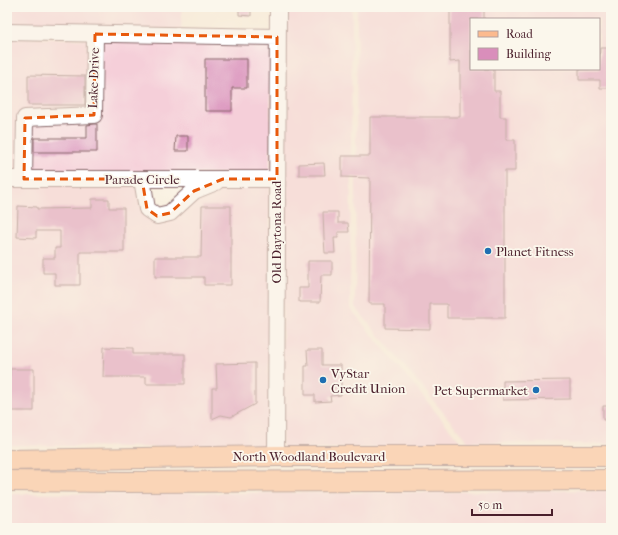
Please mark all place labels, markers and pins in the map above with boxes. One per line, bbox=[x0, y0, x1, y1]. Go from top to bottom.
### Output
place label: Planet Fitness bbox=[496, 244, 574, 259]
marker: Planet Fitness bbox=[483, 246, 493, 256]
place label: VyStar Credit Union bbox=[330, 366, 406, 396]
marker: VyStar Credit Union bbox=[318, 375, 328, 385]
place label: Pet Supermarket bbox=[434, 383, 528, 398]
marker: Pet Supermarket bbox=[531, 385, 541, 395]

